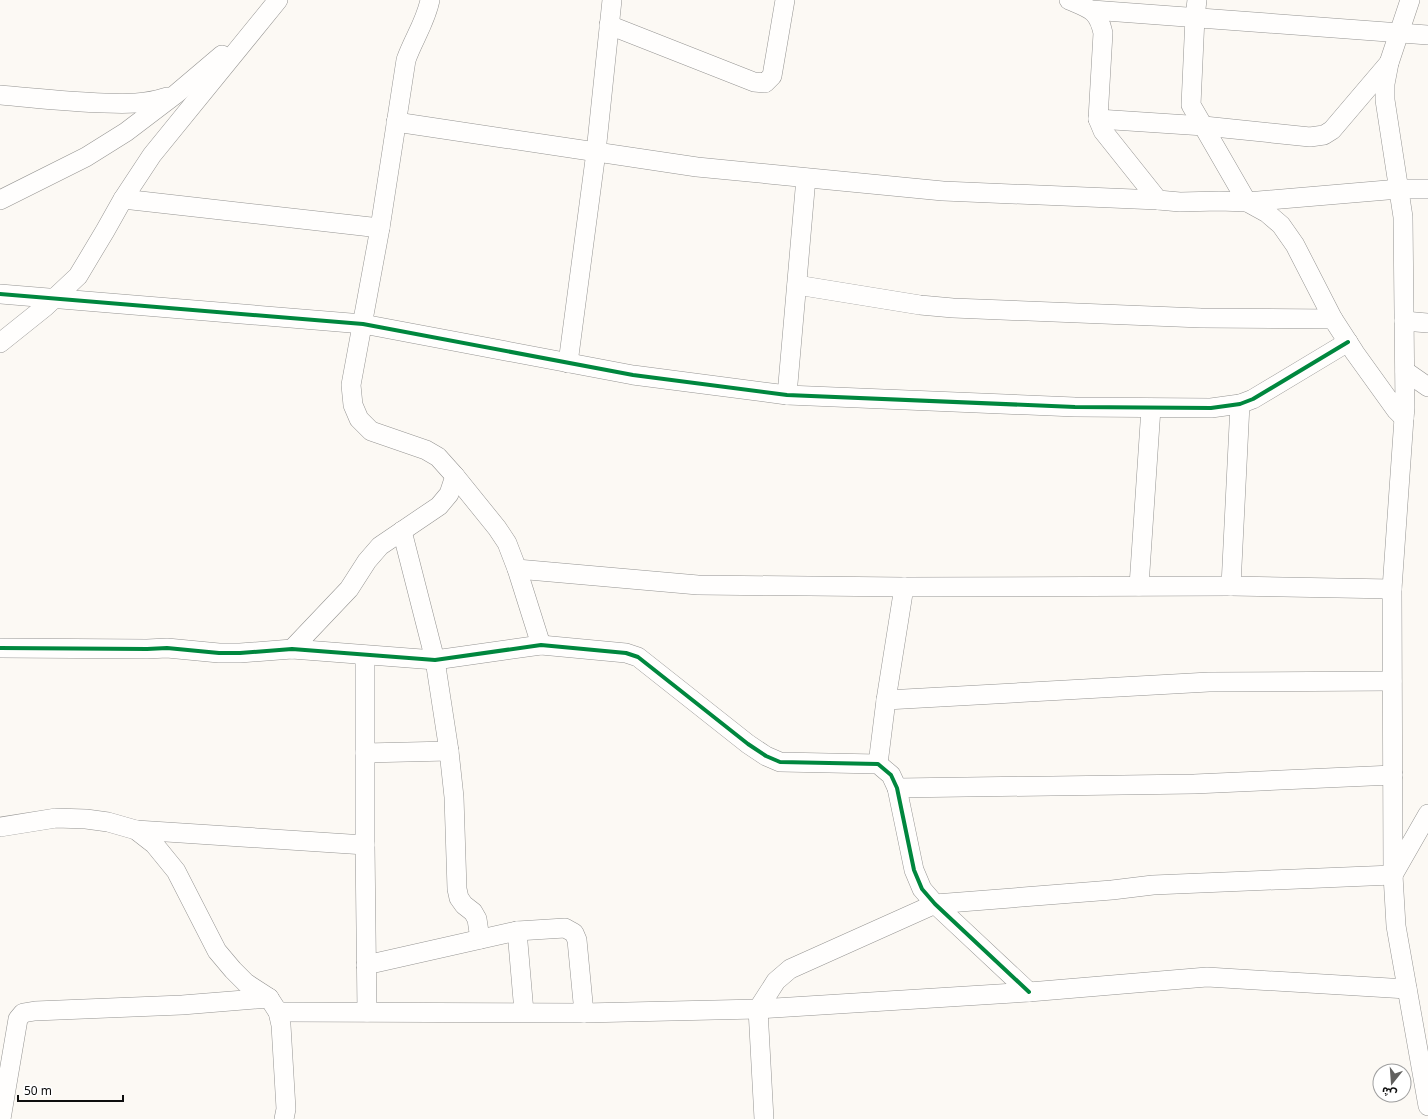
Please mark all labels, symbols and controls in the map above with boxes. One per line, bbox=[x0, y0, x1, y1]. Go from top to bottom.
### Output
north arrow bbox=[1372, 1063, 1412, 1103]
scale bar bbox=[18, 1077, 123, 1103]
text: 50 m bbox=[24, 1079, 52, 1104]
text: ش bbox=[1379, 1079, 1400, 1105]

